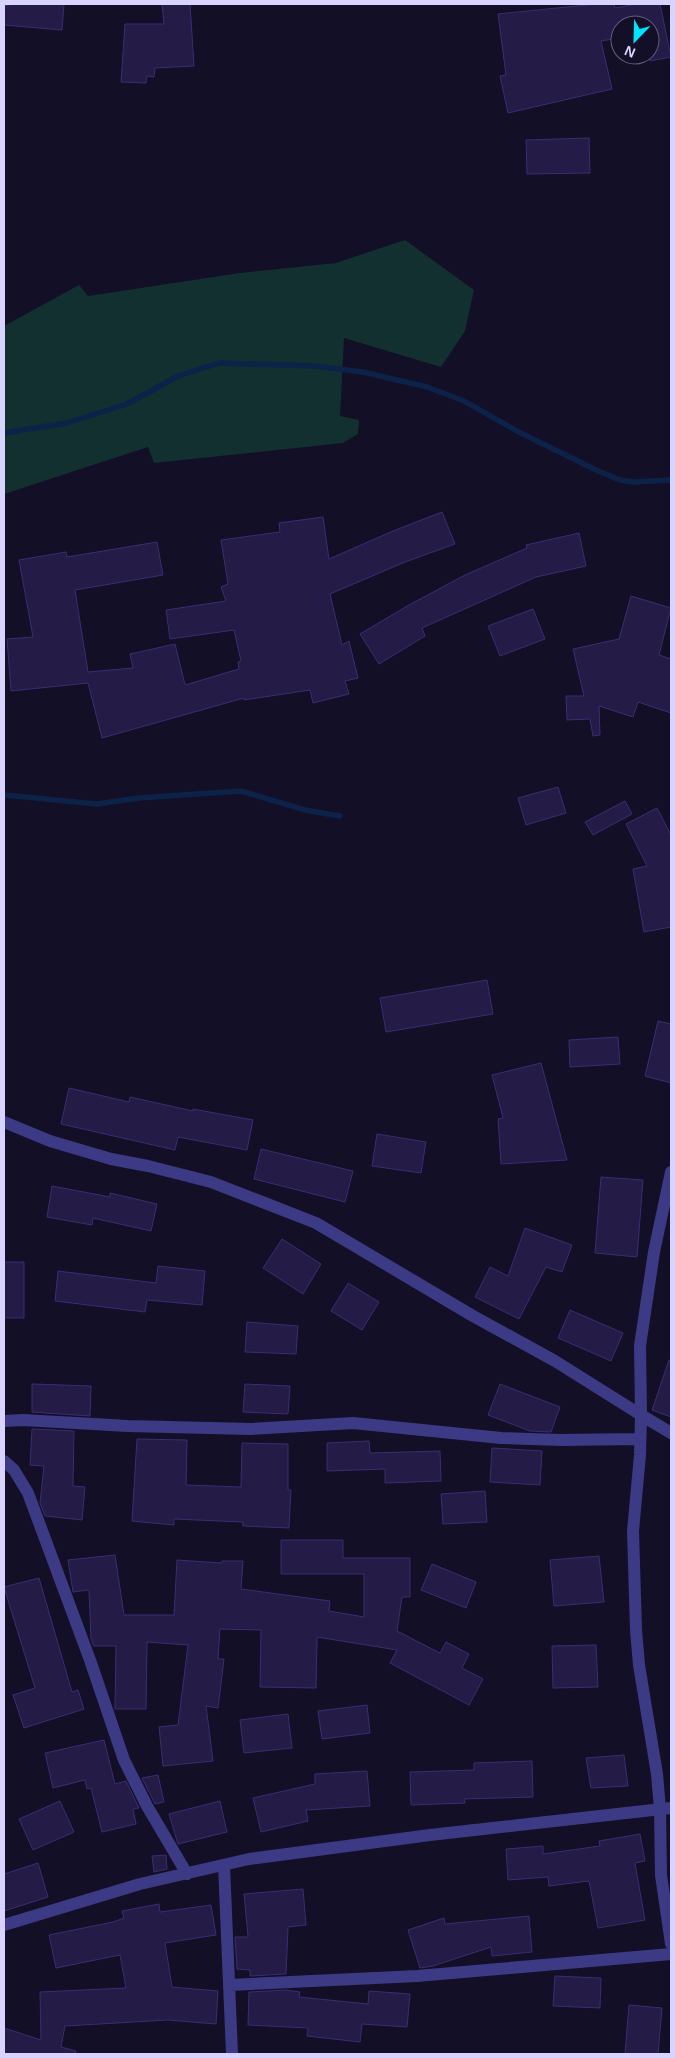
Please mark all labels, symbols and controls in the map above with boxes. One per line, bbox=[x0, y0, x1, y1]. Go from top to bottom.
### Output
north arrow bbox=[610, 15, 660, 65]
text: N bbox=[622, 43, 638, 61]

